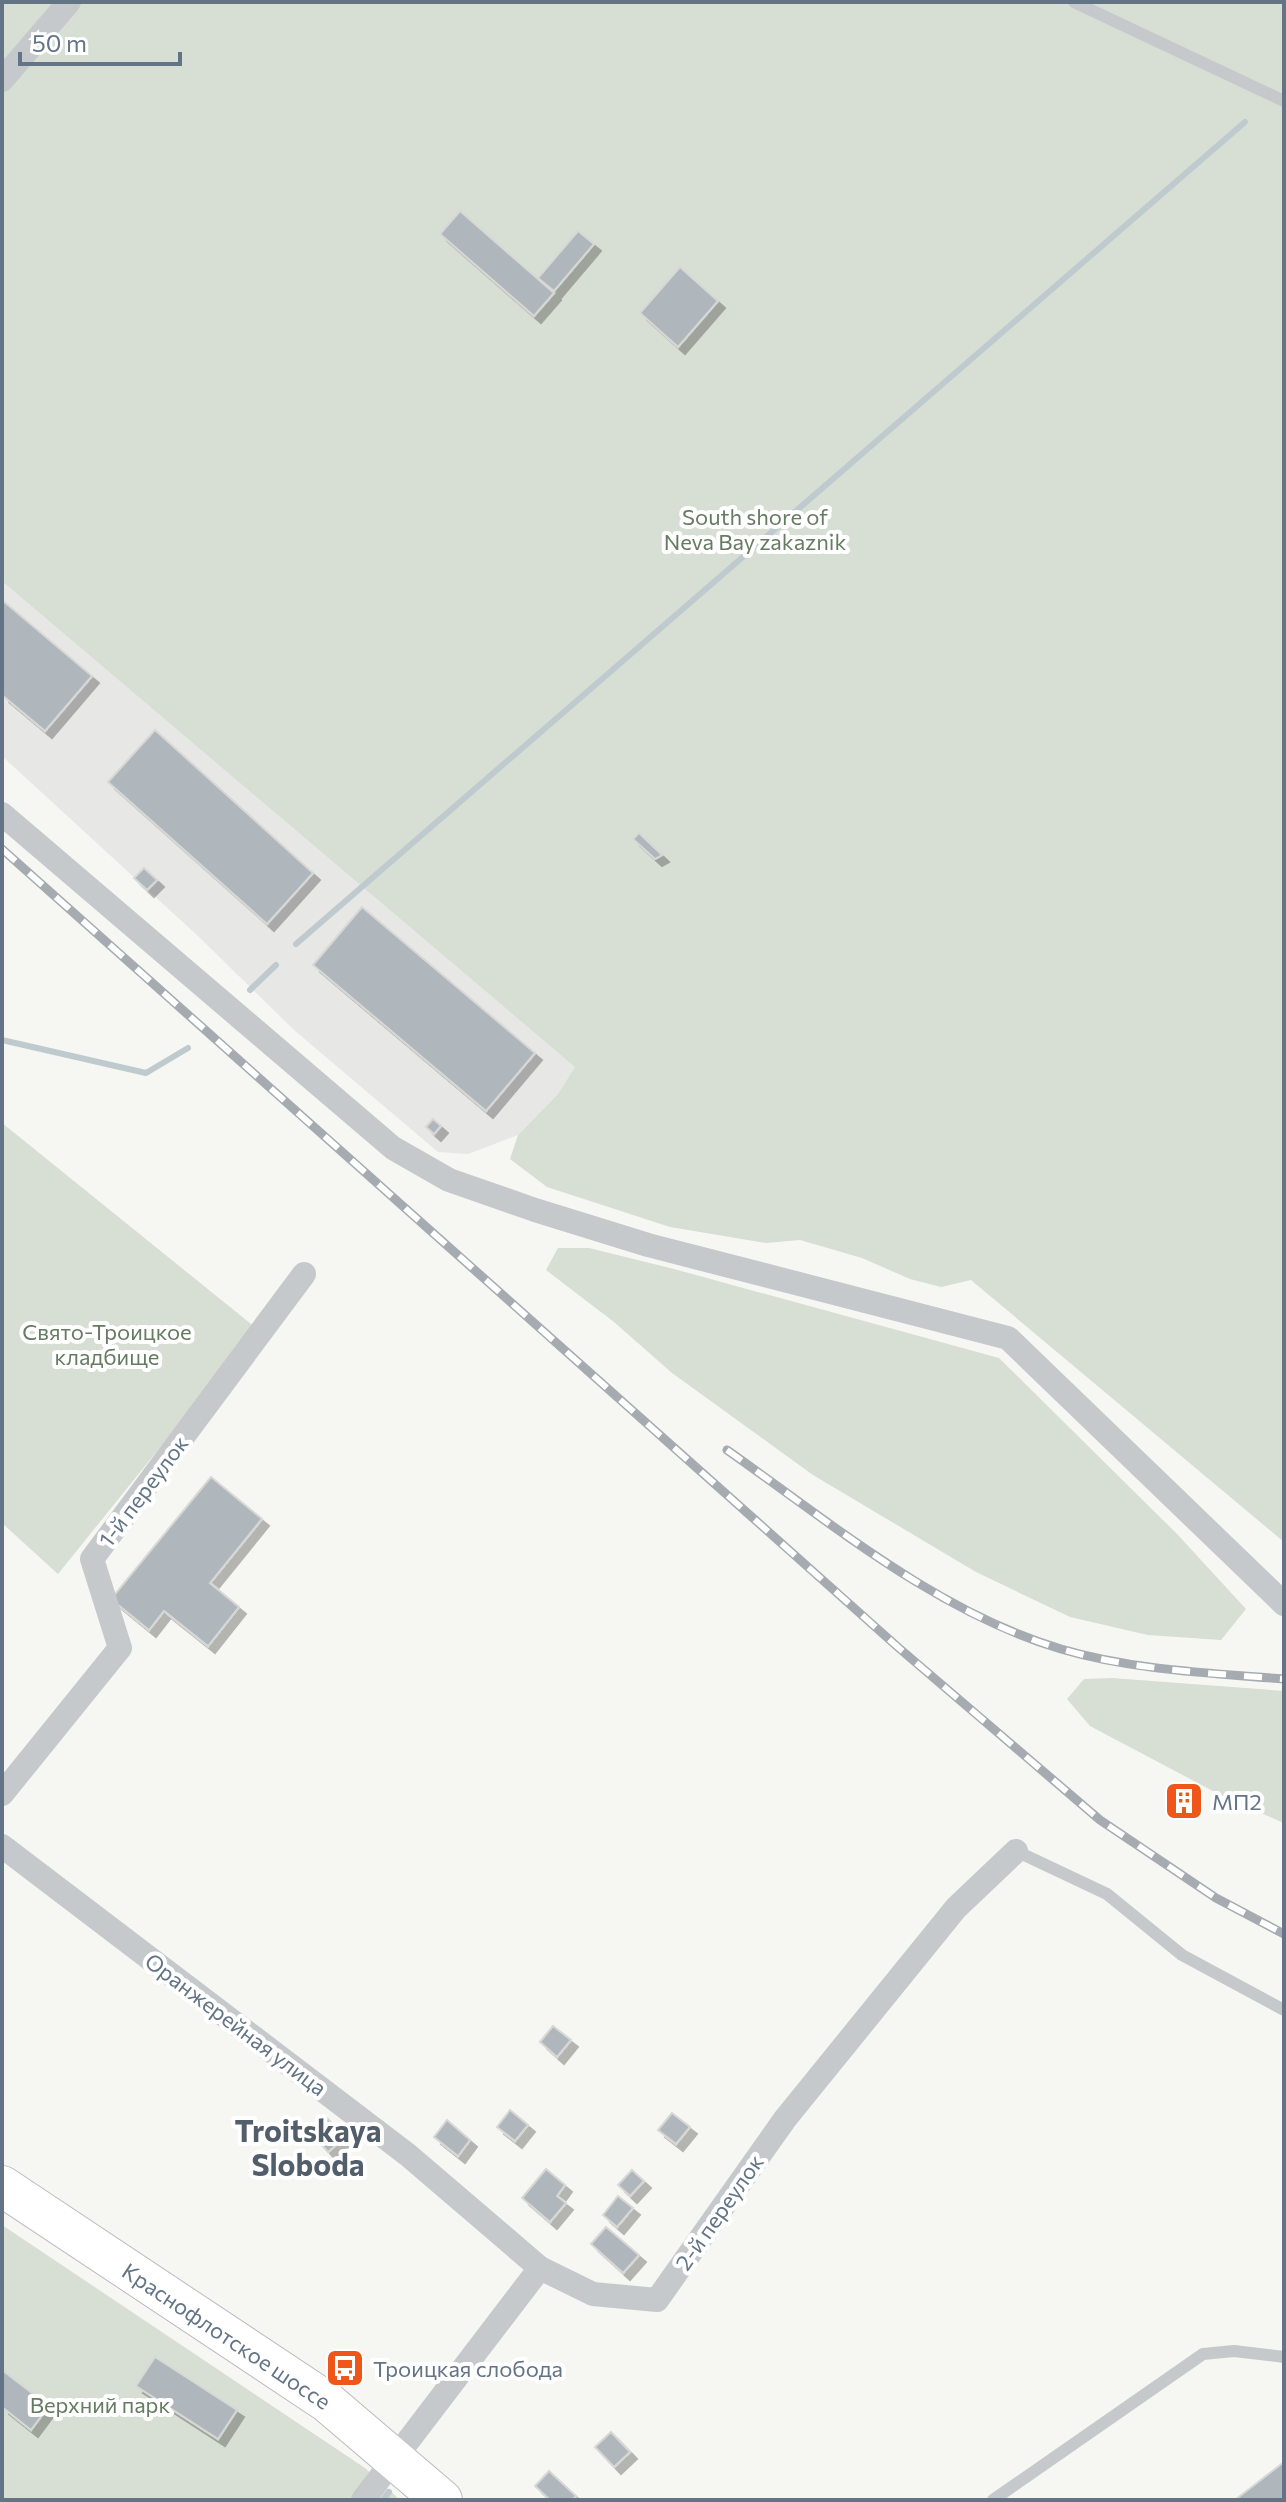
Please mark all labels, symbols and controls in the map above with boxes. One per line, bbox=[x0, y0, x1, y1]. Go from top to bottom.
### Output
scale bar bbox=[20, 16, 180, 66]
text: 50 m bbox=[32, 28, 87, 57]
park label: South shore of Neva Bay zakaznik bbox=[664, 503, 846, 555]
park label: Свято-Троицкое кладбище bbox=[22, 1318, 192, 1370]
street label: 1-й переулок bbox=[92, 1430, 194, 1552]
building icon: МП2 bbox=[1163, 1780, 1205, 1822]
place label: МП2 bbox=[1212, 1788, 1262, 1815]
street label: Оранжерейная улица bbox=[140, 1947, 332, 2101]
district label: Troitskaya Sloboda bbox=[235, 2111, 382, 2182]
street label: 2-й переулок bbox=[669, 2149, 769, 2275]
street label: Краснофлотское шоссе bbox=[117, 2256, 336, 2414]
bus stop icon: Троицкая слобода bbox=[324, 2347, 366, 2389]
place label: Троицкая слобода bbox=[373, 2355, 563, 2382]
park label: Верхний парк bbox=[30, 2391, 170, 2418]

